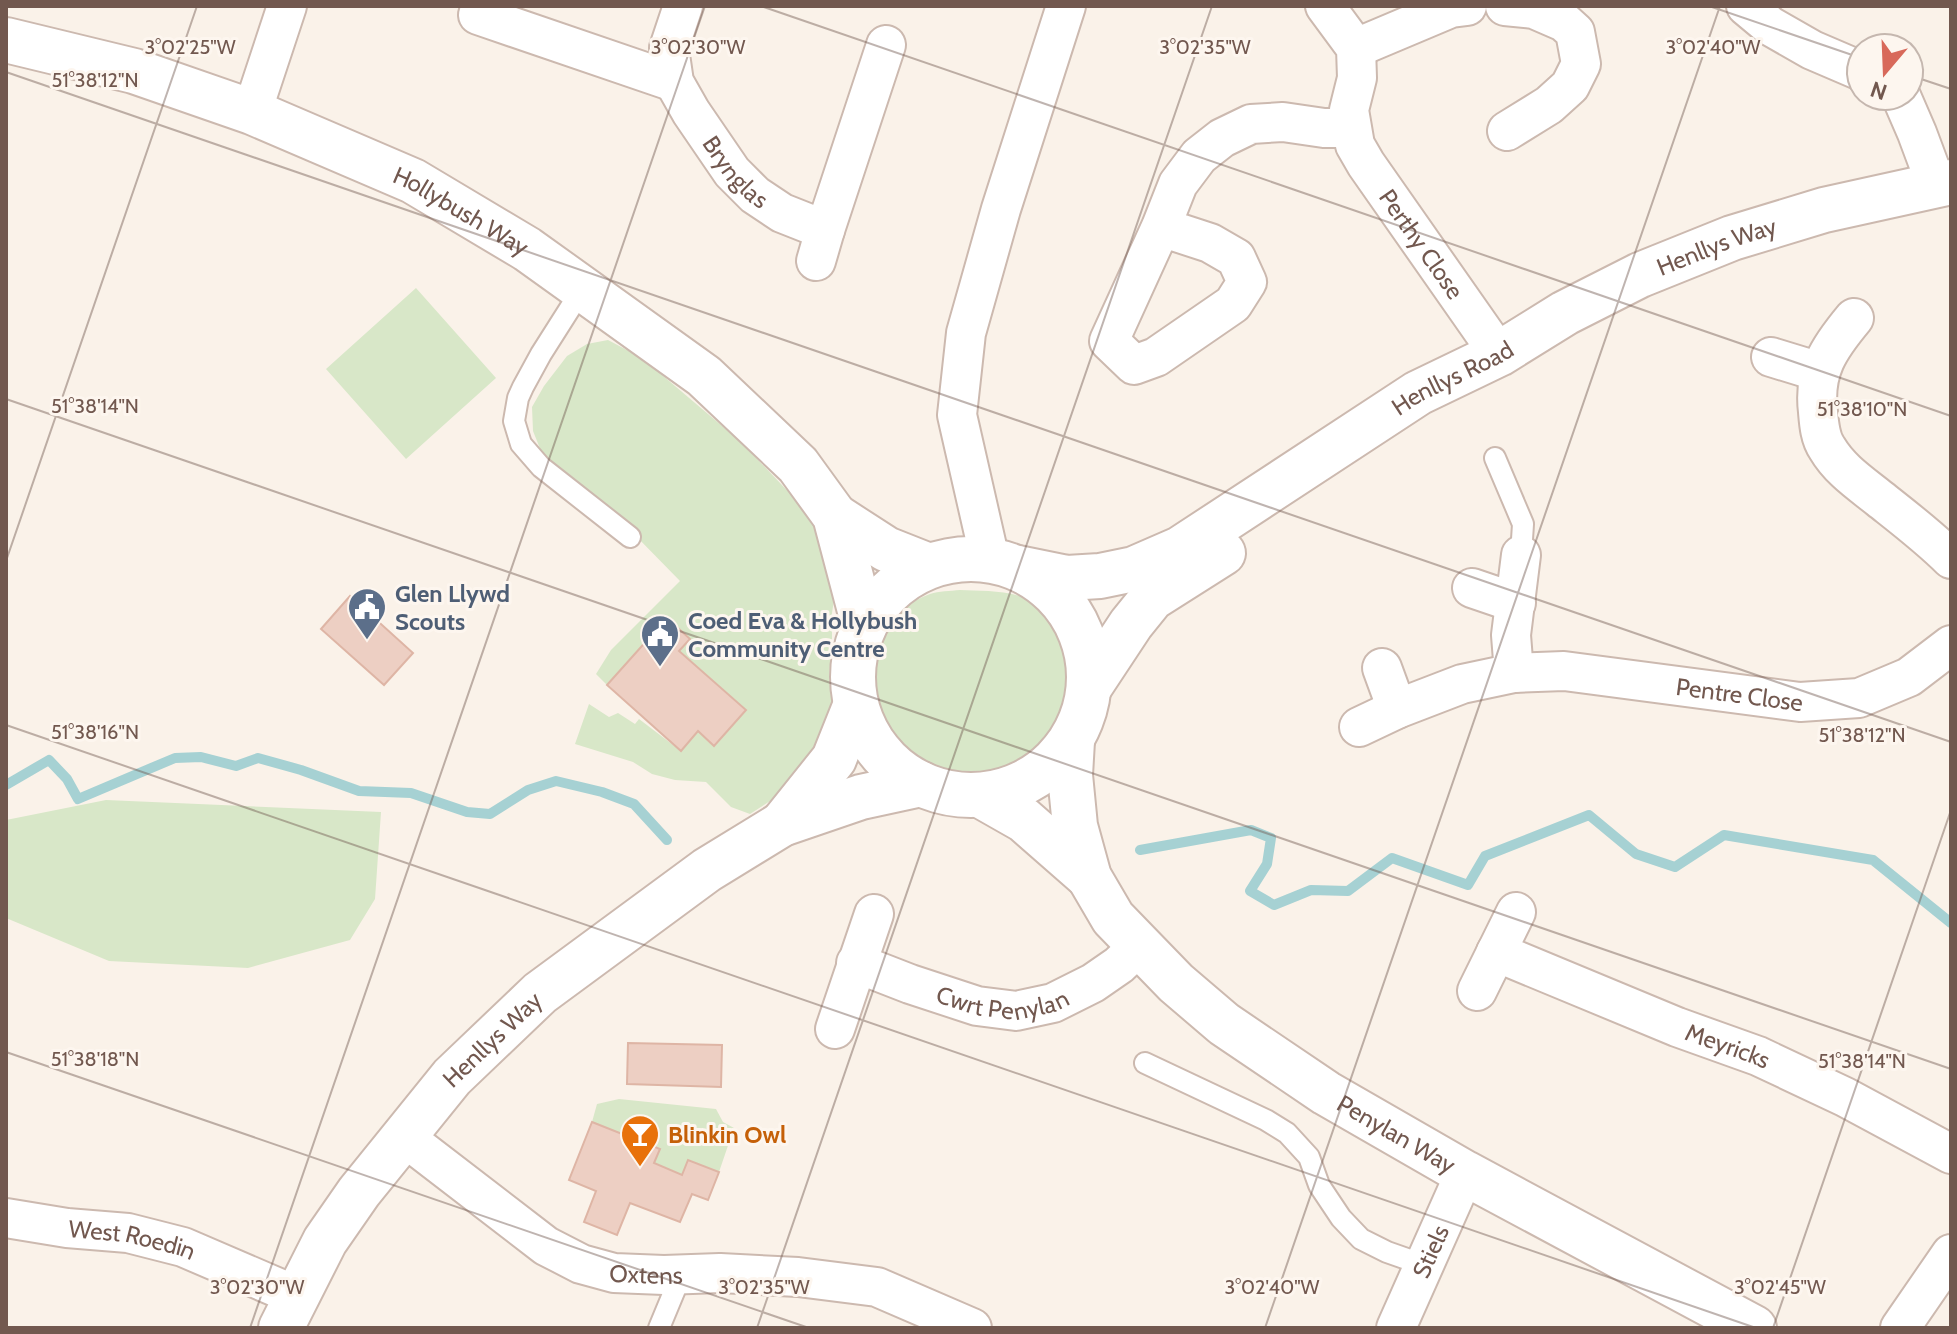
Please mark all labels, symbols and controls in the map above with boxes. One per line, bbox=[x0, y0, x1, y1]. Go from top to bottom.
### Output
north arrow bbox=[1845, 32, 1925, 112]
text: 3°02'25"W bbox=[144, 35, 236, 59]
text: 3°02'30"W bbox=[651, 35, 745, 59]
text: 3°02'35"W bbox=[1159, 35, 1251, 59]
text: 3°02'40"W bbox=[1665, 35, 1761, 59]
text: 51°38'12"N bbox=[51, 68, 139, 92]
text: N bbox=[1867, 75, 1890, 106]
street label: Brynglas bbox=[697, 130, 774, 214]
street label: Hollybush Way bbox=[389, 160, 534, 261]
street label: Perthy Close bbox=[1373, 183, 1470, 304]
street label: Henllys Way bbox=[1652, 211, 1780, 281]
street label: Henllys Road bbox=[1386, 334, 1519, 421]
text: 51°38'14"N bbox=[51, 394, 139, 418]
text: 51°38'10"N bbox=[1817, 397, 1907, 421]
place label: Glen Llywd Scouts bbox=[395, 579, 510, 636]
public building icon: Glen Llywd Scouts bbox=[346, 586, 388, 641]
place label: Coed Eva & Hollybush Community Centre bbox=[688, 606, 917, 663]
public building icon: Coed Eva & Hollybush Community Centre bbox=[639, 613, 681, 668]
street label: Pentre Close bbox=[1674, 671, 1805, 717]
text: 51°38'16"N bbox=[51, 720, 139, 744]
text: 51°38'12"N bbox=[1818, 723, 1906, 747]
street label: Cwrt Penylan bbox=[933, 979, 1074, 1026]
street label: Henllys Way bbox=[436, 985, 547, 1093]
street label: Meyricks bbox=[1682, 1017, 1775, 1074]
text: 51°38'18"N bbox=[51, 1047, 139, 1071]
text: 51°38'14"N bbox=[1818, 1049, 1906, 1073]
street label: Penylan Way bbox=[1332, 1088, 1461, 1179]
bar icon: Blinkin Owl bbox=[619, 1113, 661, 1168]
place label: Blinkin Owl bbox=[668, 1120, 786, 1149]
street label: West Roedin bbox=[68, 1214, 200, 1265]
street label: Stiels bbox=[1406, 1220, 1455, 1282]
street label: Oxtens bbox=[609, 1258, 683, 1290]
text: 3°02'30"W bbox=[210, 1275, 304, 1299]
text: 3°02'35"W bbox=[718, 1275, 810, 1299]
text: 3°02'40"W bbox=[1224, 1275, 1320, 1299]
text: 3°02'45"W bbox=[1734, 1275, 1826, 1299]

